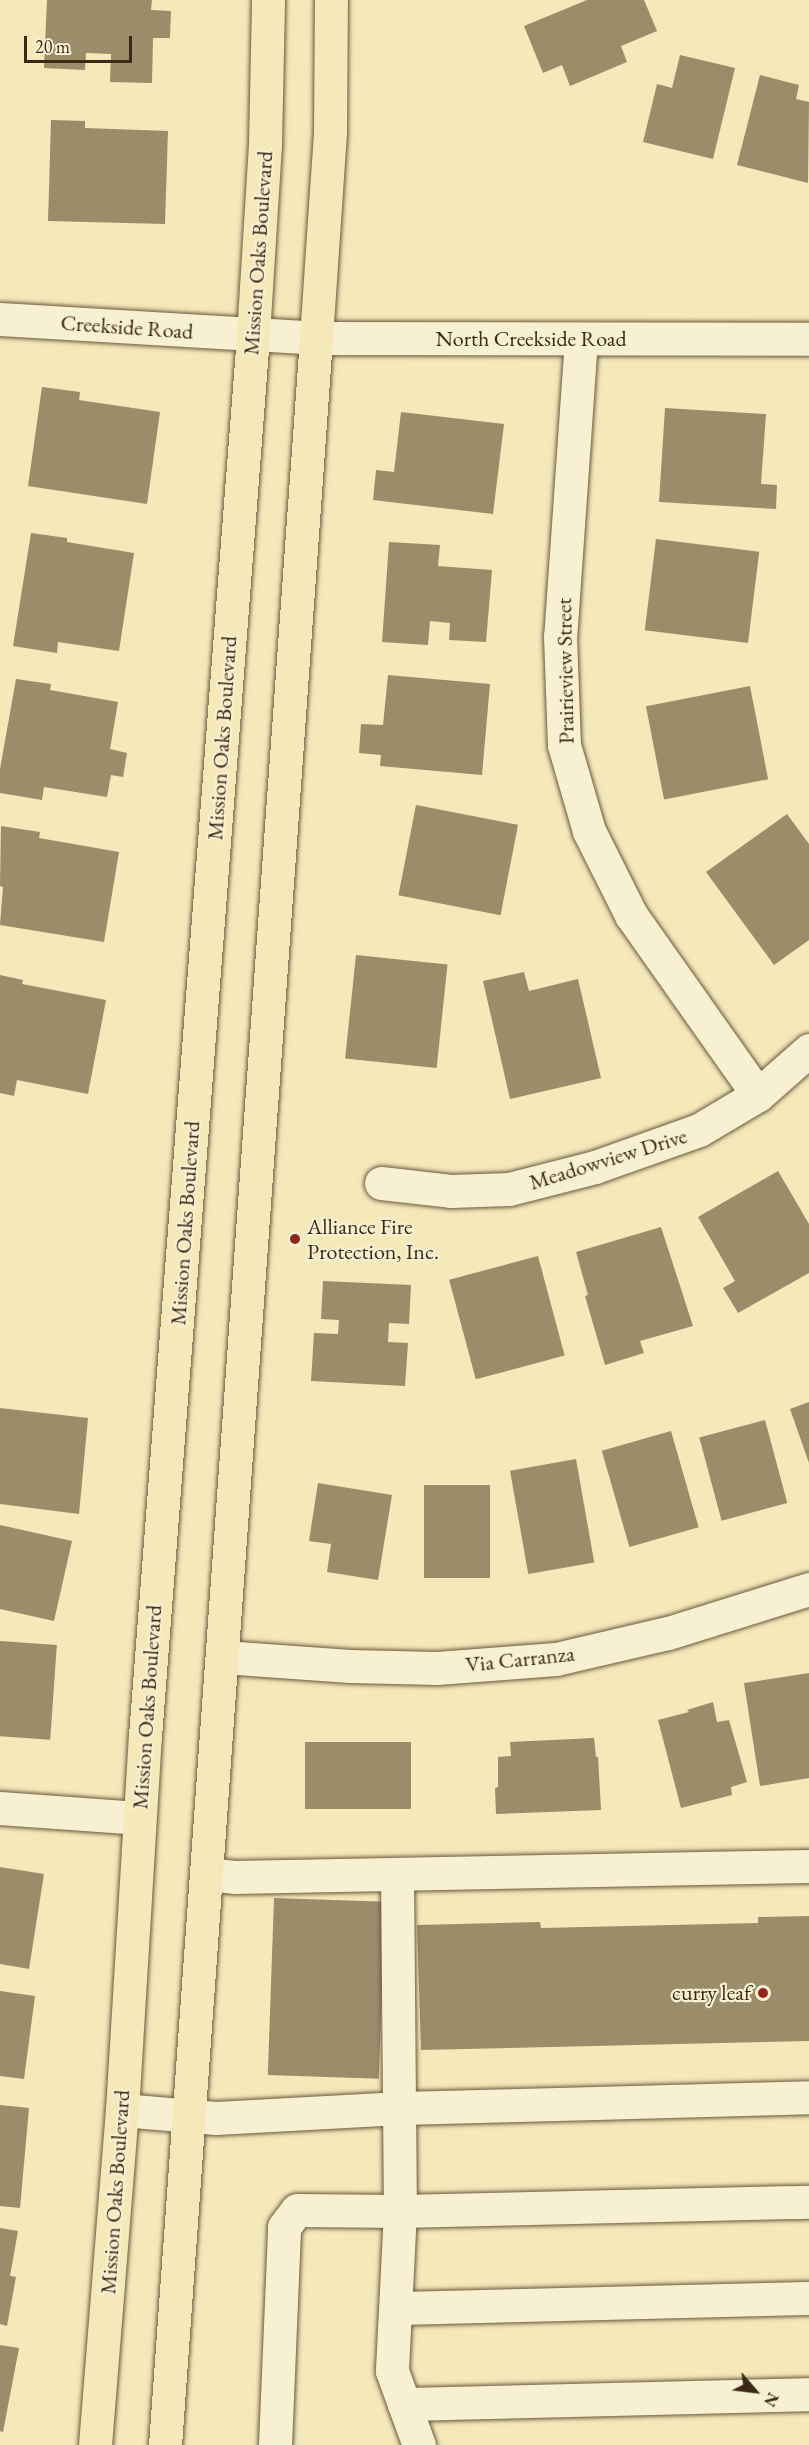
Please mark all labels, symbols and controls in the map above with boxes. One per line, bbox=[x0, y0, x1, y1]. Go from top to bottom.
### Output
scale bar bbox=[27, 24, 135, 62]
text: 20 m bbox=[35, 35, 70, 58]
street label: Mission Oaks Boulevard bbox=[238, 150, 278, 356]
street label: Creekside Road bbox=[60, 309, 194, 345]
street label: North Creekside Road bbox=[435, 326, 627, 352]
street label: Prairieview Street bbox=[551, 598, 579, 744]
street label: Mission Oaks Boulevard bbox=[202, 635, 242, 841]
street label: Mission Oaks Boulevard bbox=[165, 1120, 205, 1326]
street label: Meadowview Drive bbox=[526, 1122, 690, 1196]
place label: Alliance Fire Protection, Inc. bbox=[307, 1213, 439, 1264]
marker: Alliance Fire Protection, Inc. bbox=[288, 1232, 302, 1246]
street label: Mission Oaks Boulevard bbox=[127, 1604, 167, 1810]
street label: Via Carranza bbox=[464, 1640, 576, 1678]
place label: curry leaf bbox=[672, 1980, 751, 2006]
marker: curry leaf bbox=[756, 1986, 770, 2000]
street label: Mission Oaks Boulevard bbox=[95, 2089, 135, 2295]
north arrow bbox=[725, 2361, 785, 2421]
text: N bbox=[759, 2389, 784, 2410]

